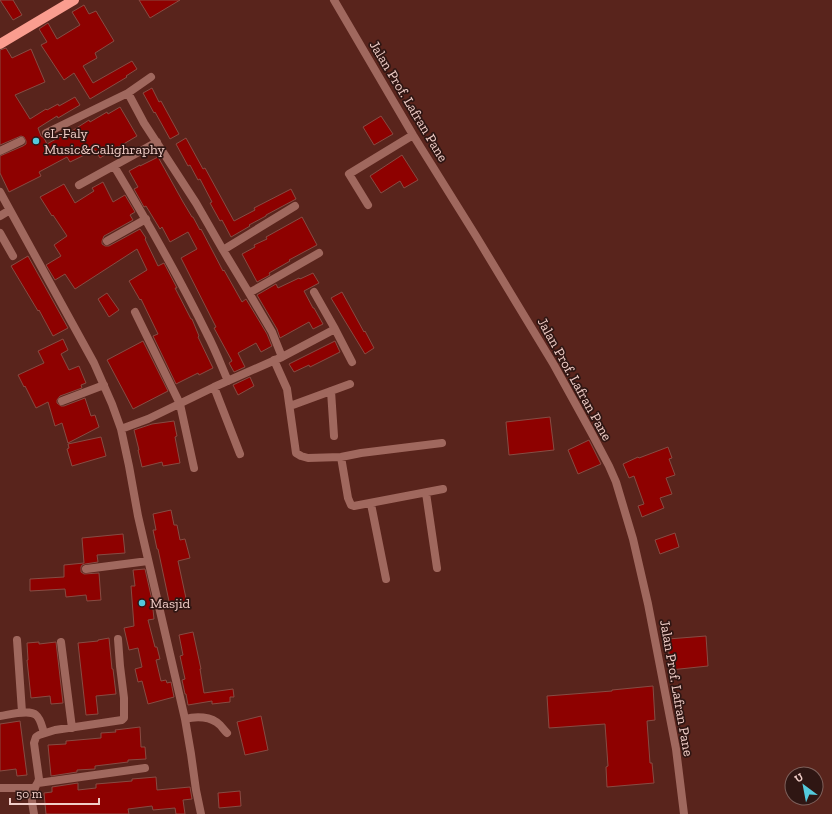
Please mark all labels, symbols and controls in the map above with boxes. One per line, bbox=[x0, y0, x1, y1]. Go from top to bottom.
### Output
street label: Jalan Prof. Lafran Pane bbox=[366, 38, 452, 165]
place label: eL-Faly Music&Calighraphy bbox=[44, 125, 165, 158]
marker: eL-Faly Music&Calighraphy bbox=[31, 136, 41, 146]
street label: Jalan Prof. Lafran Pane bbox=[534, 315, 616, 444]
place label: Masjid bbox=[150, 595, 191, 612]
marker: Masjid bbox=[137, 598, 147, 608]
street label: Jalan Prof. Lafran Pane bbox=[656, 619, 697, 758]
north arrow bbox=[784, 766, 824, 806]
text: U bbox=[792, 770, 806, 786]
scale bar bbox=[10, 780, 99, 806]
text: 50 m bbox=[16, 787, 43, 801]

